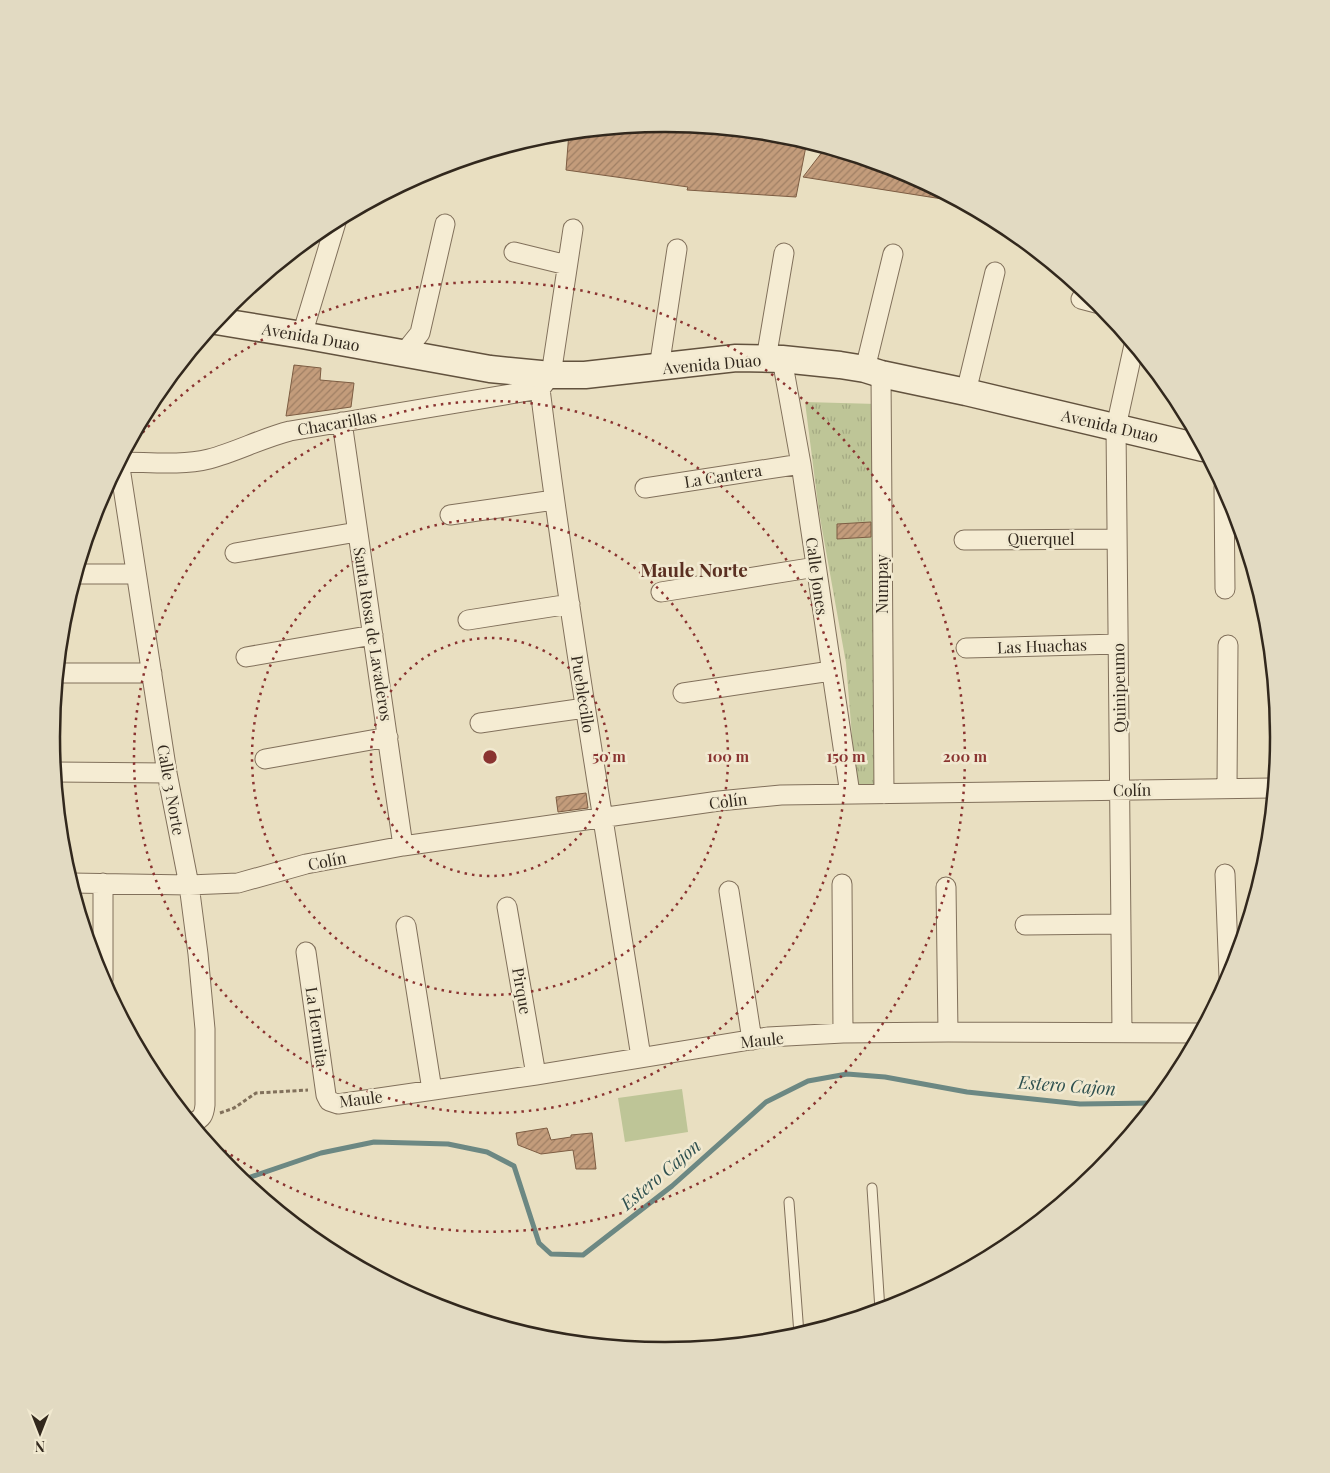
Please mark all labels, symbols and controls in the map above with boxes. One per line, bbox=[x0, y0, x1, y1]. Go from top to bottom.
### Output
street label: Avenida Duao bbox=[260, 317, 362, 355]
street label: Avenida Duao bbox=[661, 349, 762, 378]
street label: Avenida Duao bbox=[1059, 404, 1161, 447]
street label: Chacarillas bbox=[296, 405, 378, 440]
street label: La Cantera bbox=[682, 459, 763, 492]
street label: Querquel bbox=[1007, 528, 1075, 549]
street label: Calle Jones bbox=[802, 536, 833, 616]
street label: Santa Rosa de Lavaderos bbox=[349, 545, 398, 723]
street label: Numpay bbox=[871, 554, 892, 614]
district label: Maule Norte bbox=[640, 556, 748, 582]
street label: Las Huachas bbox=[997, 633, 1087, 658]
street label: Quinipeumo bbox=[1107, 643, 1130, 733]
street label: Pueblecillo bbox=[567, 654, 600, 734]
street label: Calle 3 Norte bbox=[153, 743, 190, 837]
text: 50 m bbox=[592, 746, 626, 766]
text: 100 m bbox=[707, 746, 750, 766]
text: 150 m bbox=[826, 746, 866, 766]
text: 200 m bbox=[943, 746, 988, 766]
centre of rings bbox=[481, 748, 499, 766]
street label: Colín bbox=[1113, 779, 1152, 800]
street label: Colín bbox=[708, 788, 749, 813]
street label: Colín bbox=[306, 846, 348, 874]
street label: Pirque bbox=[508, 966, 537, 1016]
street label: La Hermita bbox=[301, 985, 334, 1068]
street label: Maule bbox=[739, 1027, 785, 1052]
water label: Estero Cajon bbox=[1016, 1070, 1117, 1100]
street label: Maule bbox=[338, 1085, 384, 1112]
water label: Estero Cajon bbox=[614, 1134, 706, 1216]
north arrow bbox=[15, 1408, 65, 1458]
text: N bbox=[35, 1437, 45, 1456]

